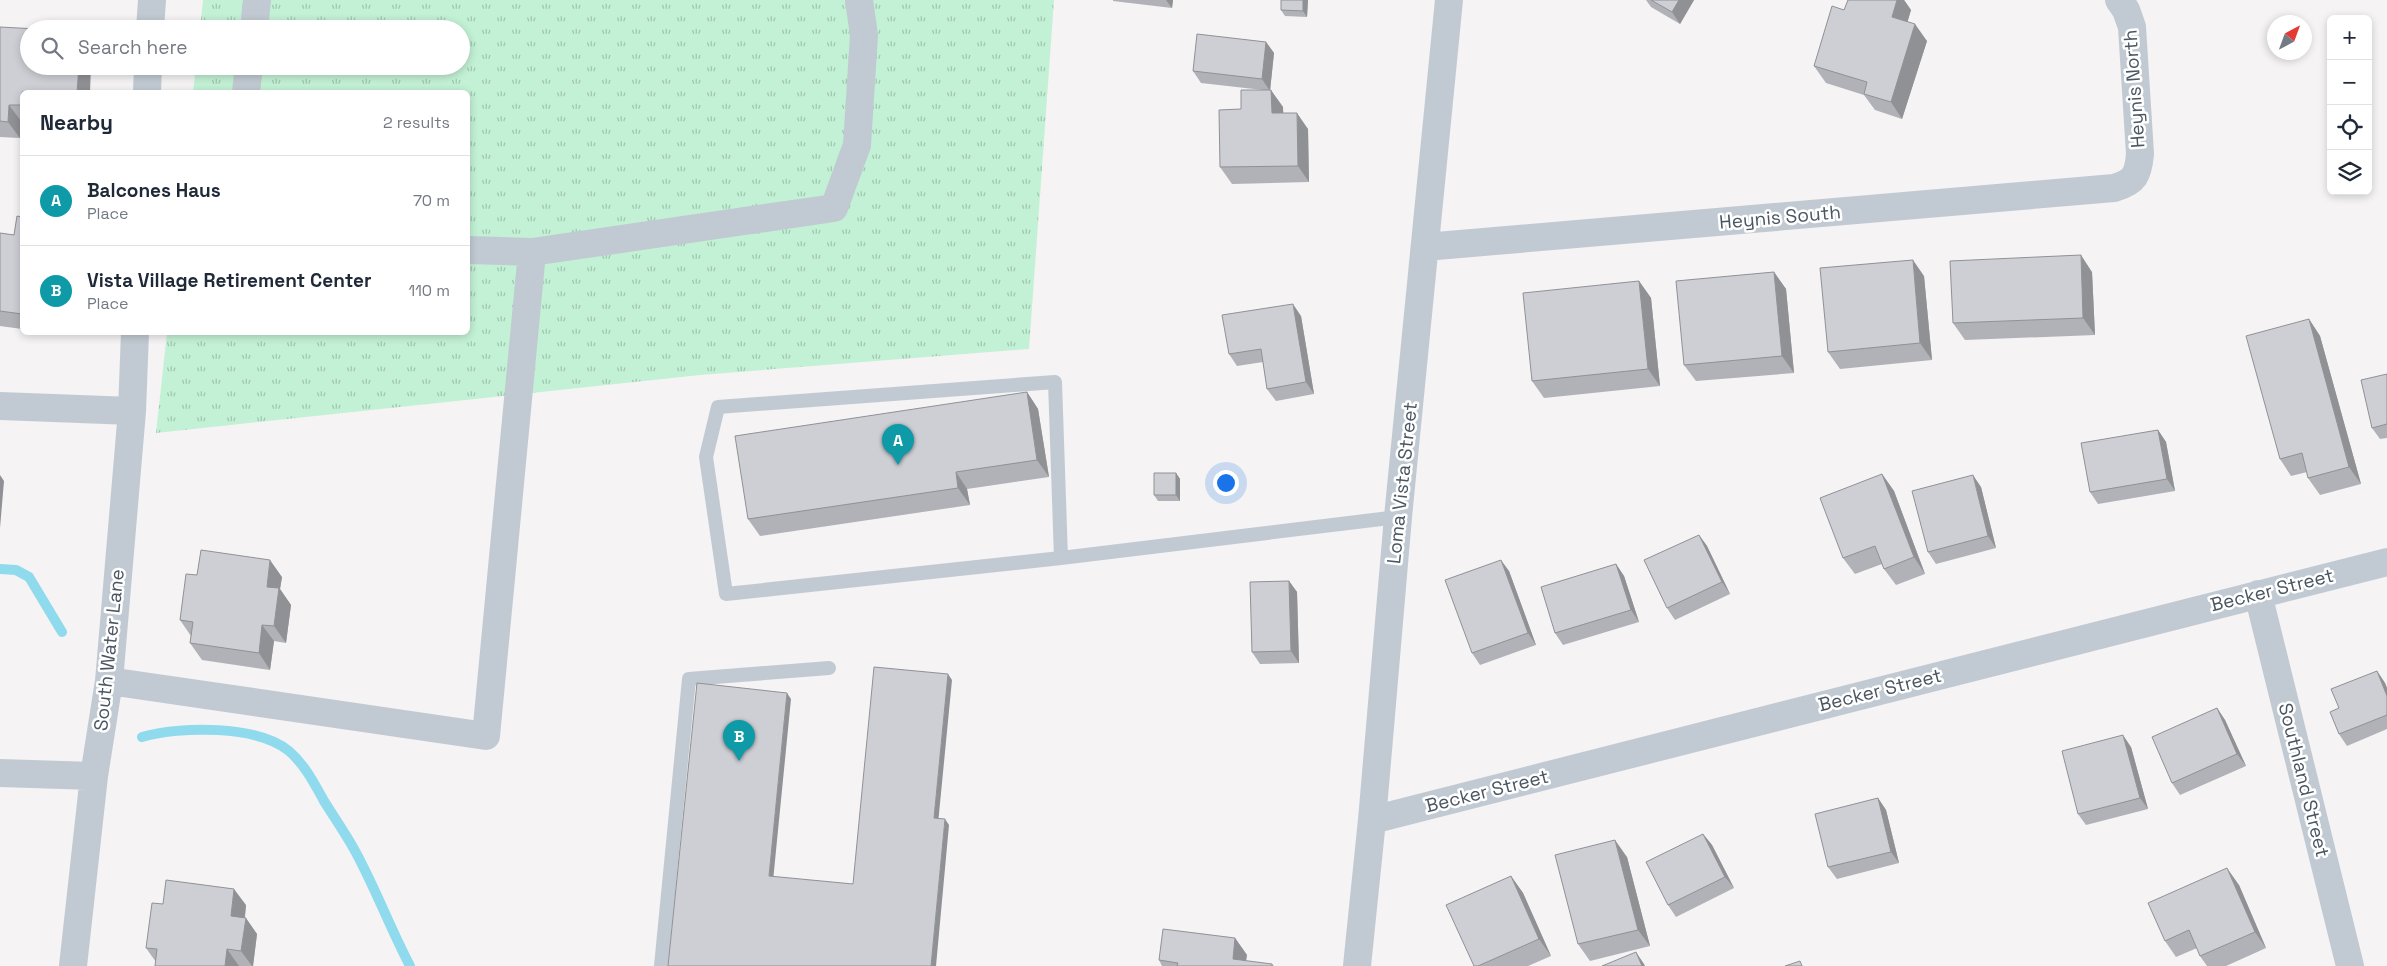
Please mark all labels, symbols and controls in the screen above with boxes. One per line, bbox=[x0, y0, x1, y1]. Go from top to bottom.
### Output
north arrow bbox=[2267, 15, 2312, 60]
map controls bbox=[2327, 15, 2372, 195]
button: + bbox=[2327, 15, 2372, 60]
search box bbox=[20, 20, 470, 75]
street label: Heynis North bbox=[2117, 29, 2151, 149]
icon: search bbox=[38, 34, 66, 62]
text: Search here bbox=[78, 35, 188, 60]
button: − bbox=[2327, 60, 2372, 105]
button: locate bbox=[2327, 105, 2372, 150]
text: Nearby bbox=[40, 109, 113, 136]
text: 2 results bbox=[383, 112, 450, 133]
button: layers bbox=[2327, 150, 2372, 195]
text: Balcones Haus bbox=[87, 178, 221, 203]
text: A bbox=[51, 190, 61, 211]
text: 70 m bbox=[413, 190, 450, 211]
street label: Heynis South bbox=[1718, 199, 1842, 235]
text: Place bbox=[87, 203, 129, 224]
text: Vista Village Retirement Center bbox=[87, 268, 372, 293]
text: B bbox=[51, 280, 61, 301]
text: 110 m bbox=[408, 280, 450, 301]
text: Place bbox=[87, 293, 129, 314]
street label: Loma Vista Street bbox=[1381, 401, 1423, 565]
pin: A bbox=[882, 424, 914, 465]
your location bbox=[1213, 470, 1239, 496]
street label: Becker Street bbox=[2208, 563, 2336, 617]
street label: South Water Lane bbox=[88, 568, 130, 732]
street label: Becker Street bbox=[1816, 663, 1944, 717]
street label: Southland Street bbox=[2273, 700, 2335, 860]
pin: B bbox=[723, 720, 755, 761]
street label: Becker Street bbox=[1423, 764, 1551, 818]

